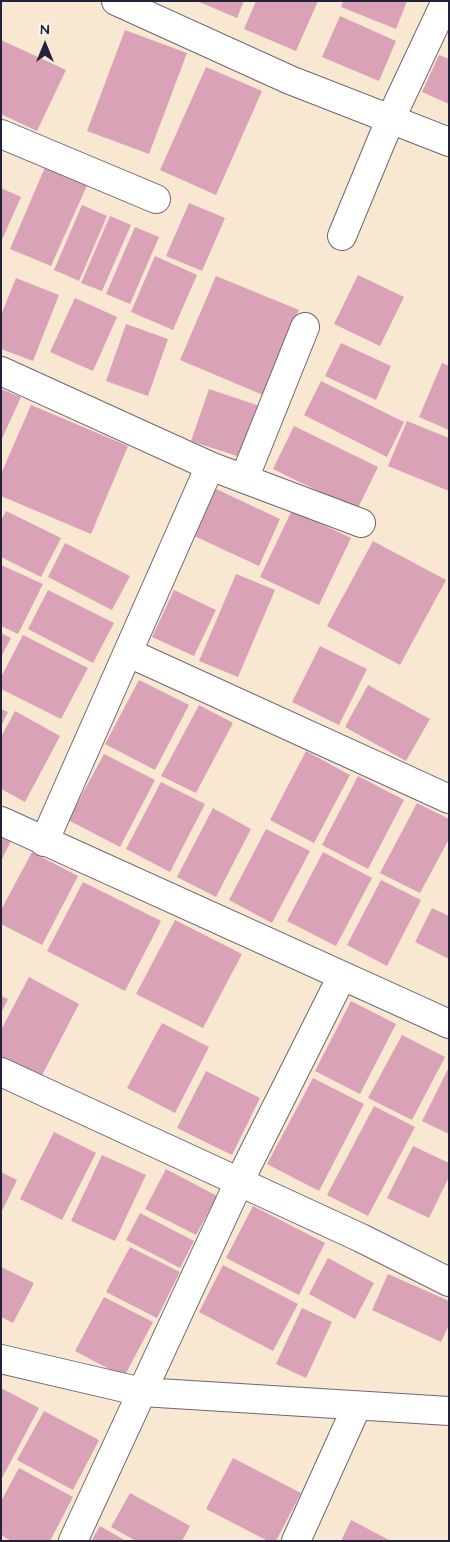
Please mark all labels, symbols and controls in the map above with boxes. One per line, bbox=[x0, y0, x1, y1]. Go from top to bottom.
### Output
north arrow bbox=[20, 20, 70, 70]
text: N bbox=[41, 20, 49, 40]

